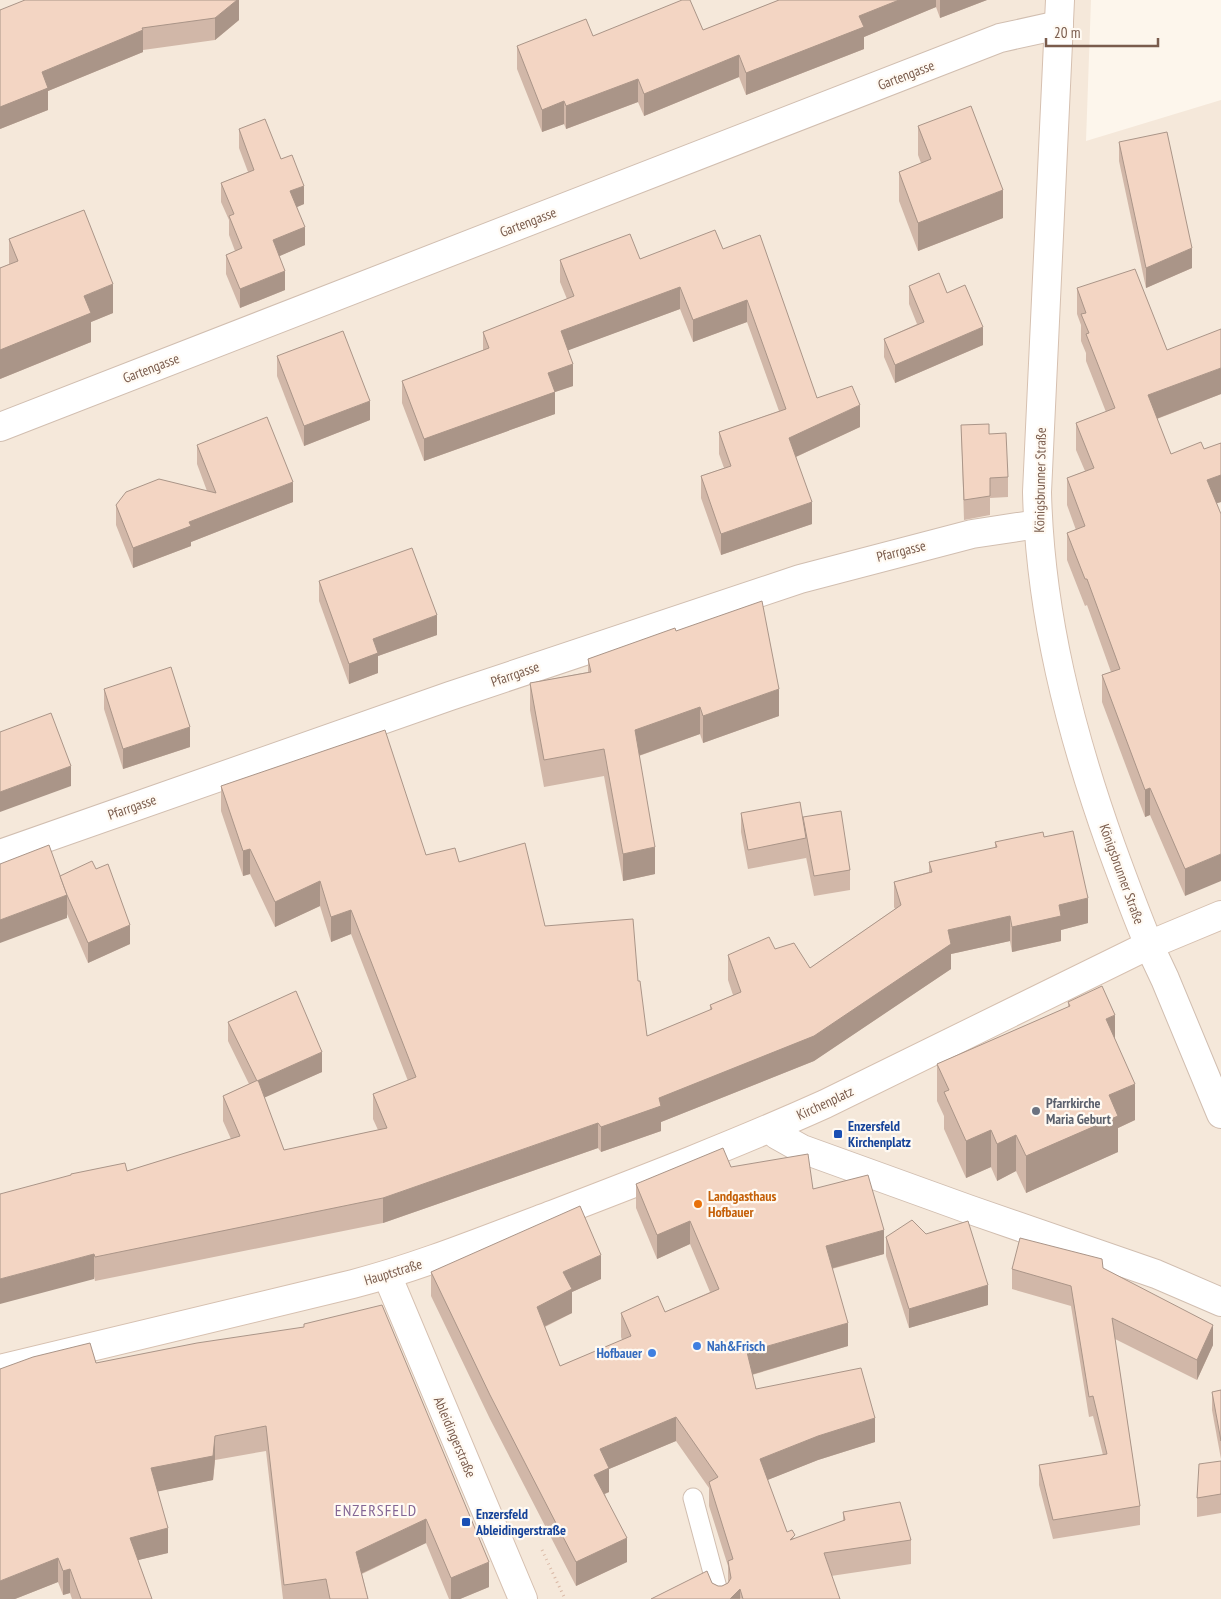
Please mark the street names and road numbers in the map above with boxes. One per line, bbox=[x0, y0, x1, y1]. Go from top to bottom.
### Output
street label: Gartengasse bbox=[875, 56, 937, 94]
street label: Gartengasse bbox=[497, 203, 559, 241]
street label: Gartengasse bbox=[120, 349, 182, 387]
street label: Königsbrunner Straße bbox=[1030, 427, 1050, 533]
street label: Pfarrgasse bbox=[875, 536, 928, 566]
street label: Pfarrgasse bbox=[488, 657, 542, 691]
street label: Pfarrgasse bbox=[105, 790, 159, 824]
street label: Königsbrunner Straße bbox=[1096, 822, 1149, 927]
street label: Kirchenplatz bbox=[794, 1082, 856, 1124]
street label: Hauptstraße bbox=[362, 1255, 424, 1289]
street label: Ableidingerstraße bbox=[430, 1394, 480, 1480]

